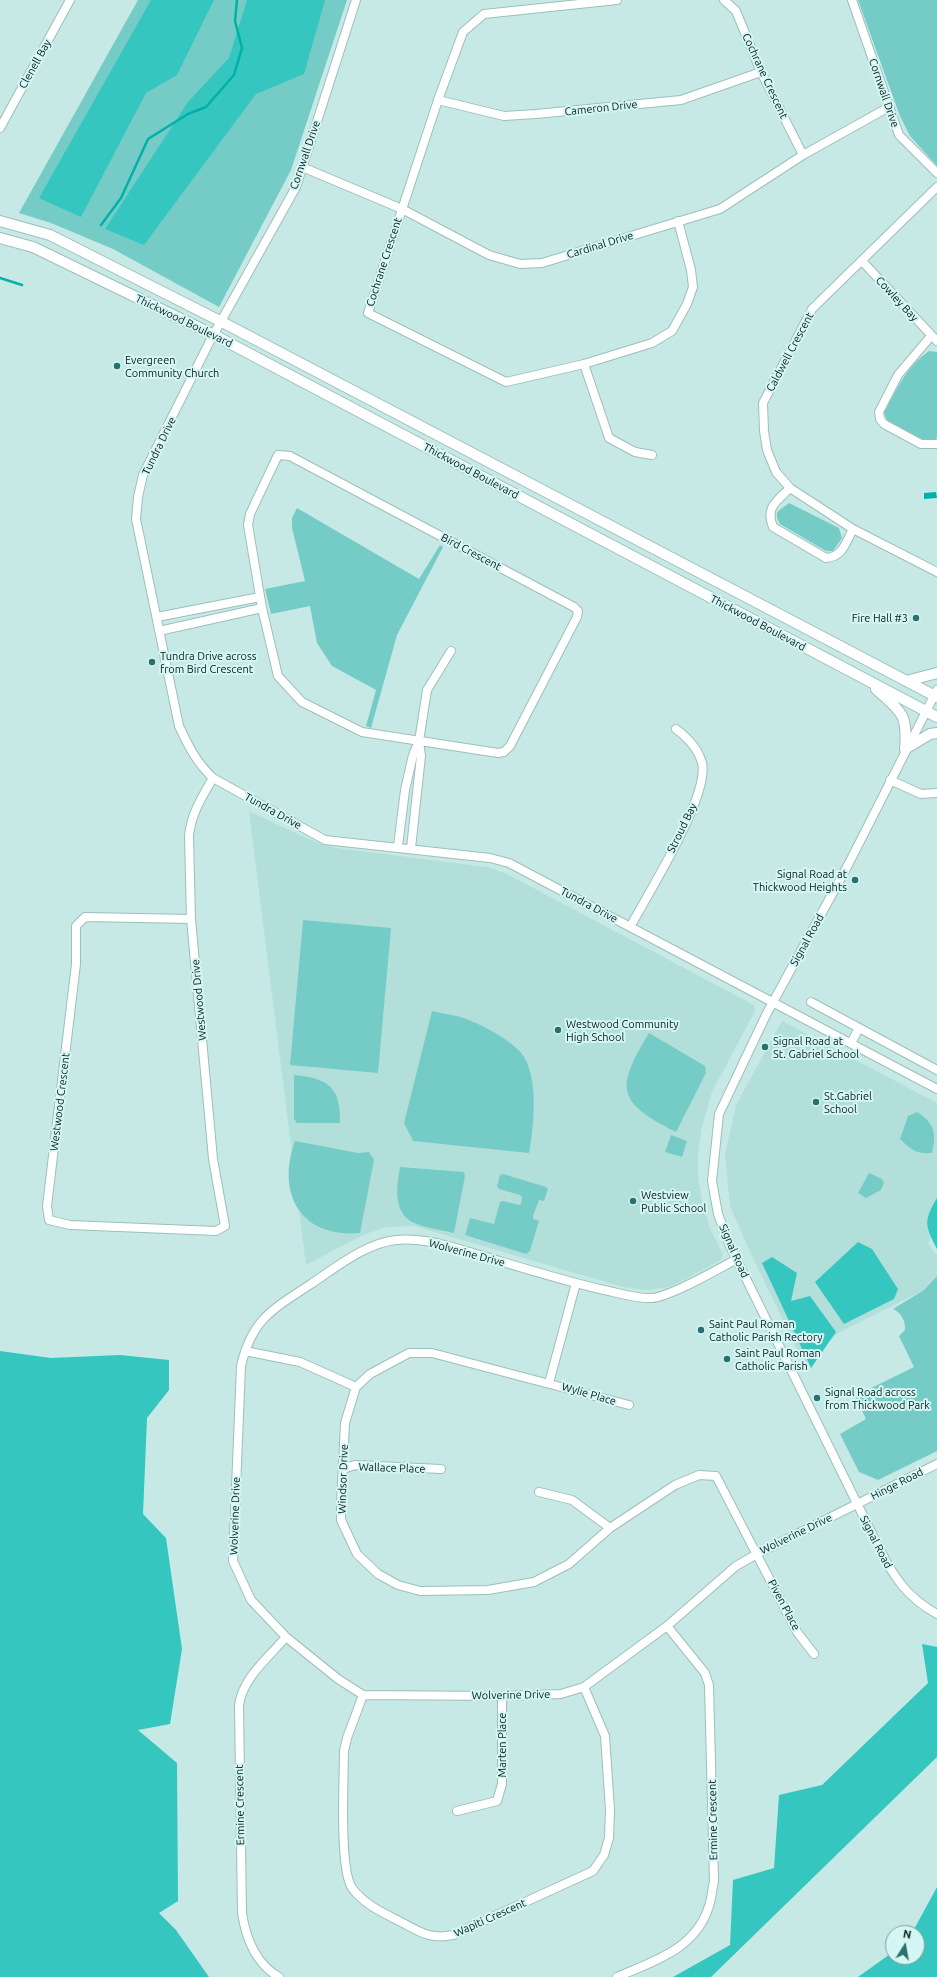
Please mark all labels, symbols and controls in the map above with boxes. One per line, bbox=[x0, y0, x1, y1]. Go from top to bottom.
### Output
street label: Cochrane Crescent bbox=[739, 31, 791, 121]
street label: Clenell Bay bbox=[16, 37, 54, 91]
street label: Cornwall Drive bbox=[866, 57, 902, 129]
street label: Cameron Drive bbox=[564, 98, 638, 118]
street label: Cornwall Drive bbox=[287, 119, 323, 191]
street label: Cochrane Crescent bbox=[363, 216, 405, 308]
street label: Cardinal Drive bbox=[565, 229, 635, 261]
street label: Cowley Bay bbox=[873, 274, 921, 324]
street label: Thickwood Boulevard bbox=[133, 292, 235, 350]
street label: Caldwell Crescent bbox=[763, 310, 817, 394]
place label: Evergreen Community Church bbox=[125, 353, 219, 379]
marker: Evergreen Community Church bbox=[112, 361, 122, 371]
street label: Tundra Drive bbox=[139, 415, 179, 477]
street label: Thickwood Boulevard bbox=[421, 440, 521, 502]
street label: Bird Crescent bbox=[439, 531, 503, 573]
street label: Thickwood Boulevard bbox=[708, 592, 808, 654]
place label: Fire Hall #3 bbox=[852, 611, 908, 625]
marker: Fire Hall #3 bbox=[911, 613, 921, 623]
place label: Tundra Drive across from Bird Crescent bbox=[160, 649, 257, 675]
marker: Tundra Drive across from Bird Crescent bbox=[147, 657, 157, 667]
street label: Tundra Drive bbox=[242, 790, 304, 832]
street label: Stroud Bay bbox=[664, 801, 700, 855]
place label: Signal Road at Thickwood Heights bbox=[753, 867, 847, 893]
marker: Signal Road at Thickwood Heights bbox=[850, 875, 860, 885]
street label: Tundra Drive bbox=[558, 884, 620, 926]
street label: Signal Road bbox=[787, 912, 827, 968]
street label: Westwood Drive bbox=[189, 959, 209, 1041]
place label: Westwood Community High School bbox=[566, 1017, 679, 1043]
marker: Westwood Community High School bbox=[553, 1025, 563, 1035]
place label: Signal Road at St. Gabriel School bbox=[773, 1034, 859, 1060]
marker: Signal Road at St. Gabriel School bbox=[760, 1042, 770, 1052]
street label: Westwood Crescent bbox=[47, 1052, 73, 1152]
place label: St.Gabriel School bbox=[824, 1089, 872, 1115]
marker: St.Gabriel School bbox=[811, 1097, 821, 1107]
place label: Westview Public School bbox=[641, 1188, 706, 1214]
marker: Westview Public School bbox=[628, 1196, 638, 1206]
street label: Signal Road bbox=[716, 1222, 752, 1280]
street label: Wolverine Drive bbox=[427, 1236, 507, 1270]
place label: Saint Paul Roman Catholic Parish Rectory bbox=[709, 1317, 823, 1343]
marker: Saint Paul Roman Catholic Parish Rectory bbox=[696, 1325, 706, 1335]
place label: Saint Paul Roman Catholic Parish bbox=[735, 1346, 821, 1372]
marker: Saint Paul Roman Catholic Parish bbox=[722, 1354, 732, 1364]
street label: Wylie Place bbox=[560, 1380, 618, 1408]
place label: Signal Road across from Thickwood Park bbox=[825, 1385, 930, 1411]
marker: Signal Road across from Thickwood Park bbox=[812, 1393, 822, 1403]
street label: Windsor Drive bbox=[335, 1444, 351, 1514]
street label: Wallace Place bbox=[358, 1460, 426, 1476]
street label: Hinge Road bbox=[869, 1465, 925, 1503]
street label: Wolverine Drive bbox=[227, 1477, 243, 1555]
street label: Wolverine Drive bbox=[758, 1511, 834, 1557]
street label: Signal Road bbox=[857, 1513, 895, 1571]
street label: Piven Place bbox=[765, 1577, 803, 1633]
street label: Wolverine Drive bbox=[472, 1688, 550, 1702]
street label: Marten Place bbox=[495, 1713, 509, 1777]
street label: Ermine Crescent bbox=[233, 1764, 247, 1846]
street label: Ermine Crescent bbox=[706, 1779, 720, 1861]
street label: Wapiti Crescent bbox=[452, 1896, 528, 1940]
north arrow bbox=[885, 1925, 925, 1965]
text: N bbox=[902, 1928, 912, 1941]

